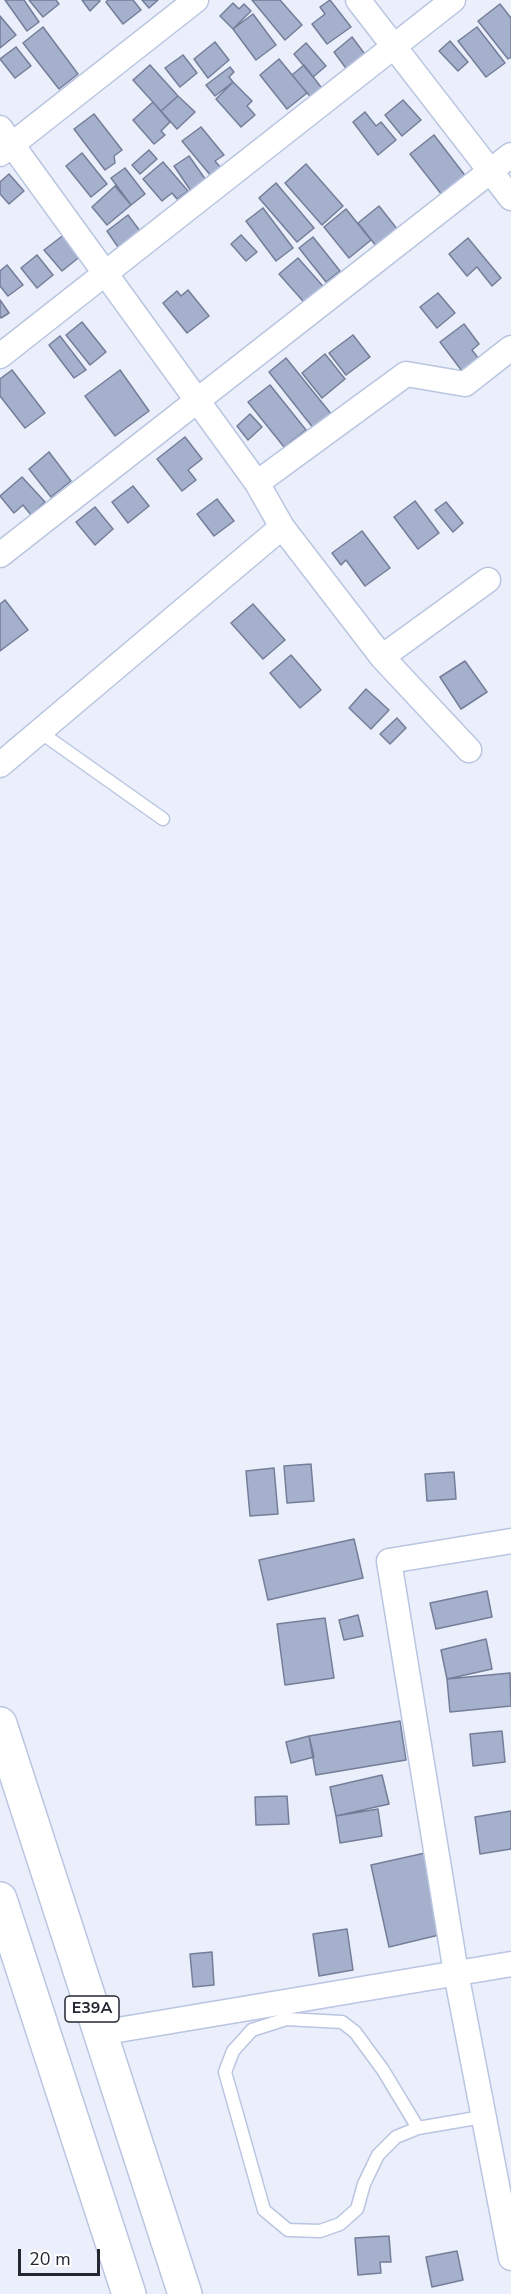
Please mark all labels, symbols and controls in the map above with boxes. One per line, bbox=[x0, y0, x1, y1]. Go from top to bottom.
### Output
road number: E39A bbox=[65, 1996, 119, 2022]
scale bar bbox=[21, 2237, 104, 2275]
text: 20 m bbox=[29, 2247, 71, 2271]

